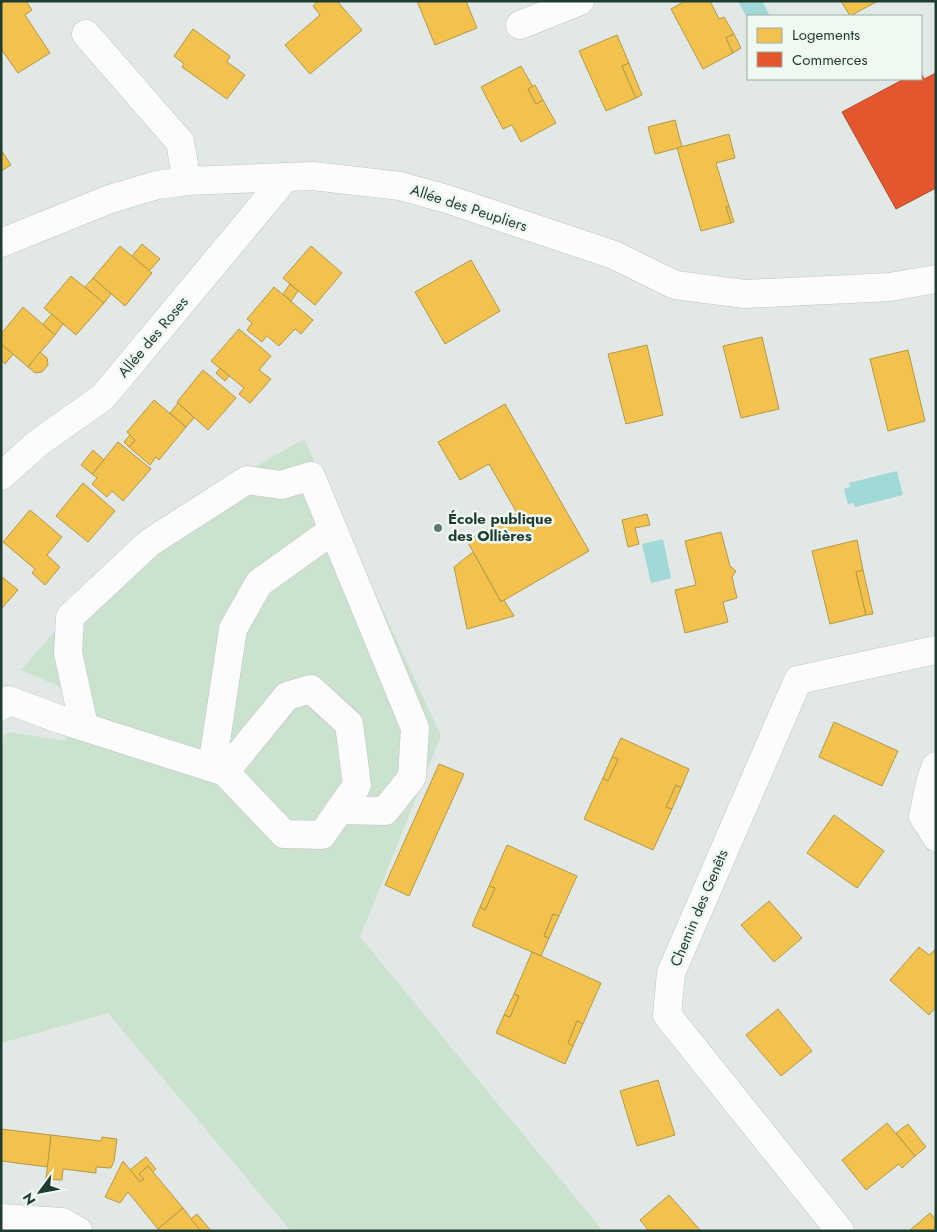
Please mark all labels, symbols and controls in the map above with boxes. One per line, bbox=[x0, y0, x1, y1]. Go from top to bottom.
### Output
legend bbox=[747, 15, 922, 80]
text: Logements bbox=[792, 24, 860, 46]
text: Commerces bbox=[792, 49, 867, 71]
street label: Allée des Peupliers bbox=[408, 179, 530, 237]
street label: Allée des Roses bbox=[112, 292, 194, 382]
place label: École publique des Ollières bbox=[448, 508, 553, 547]
marker: École publique des Ollières bbox=[432, 522, 444, 534]
street label: Chemin des Genêts bbox=[664, 846, 734, 970]
north arrow bbox=[15, 1167, 65, 1217]
text: N bbox=[18, 1189, 40, 1209]

